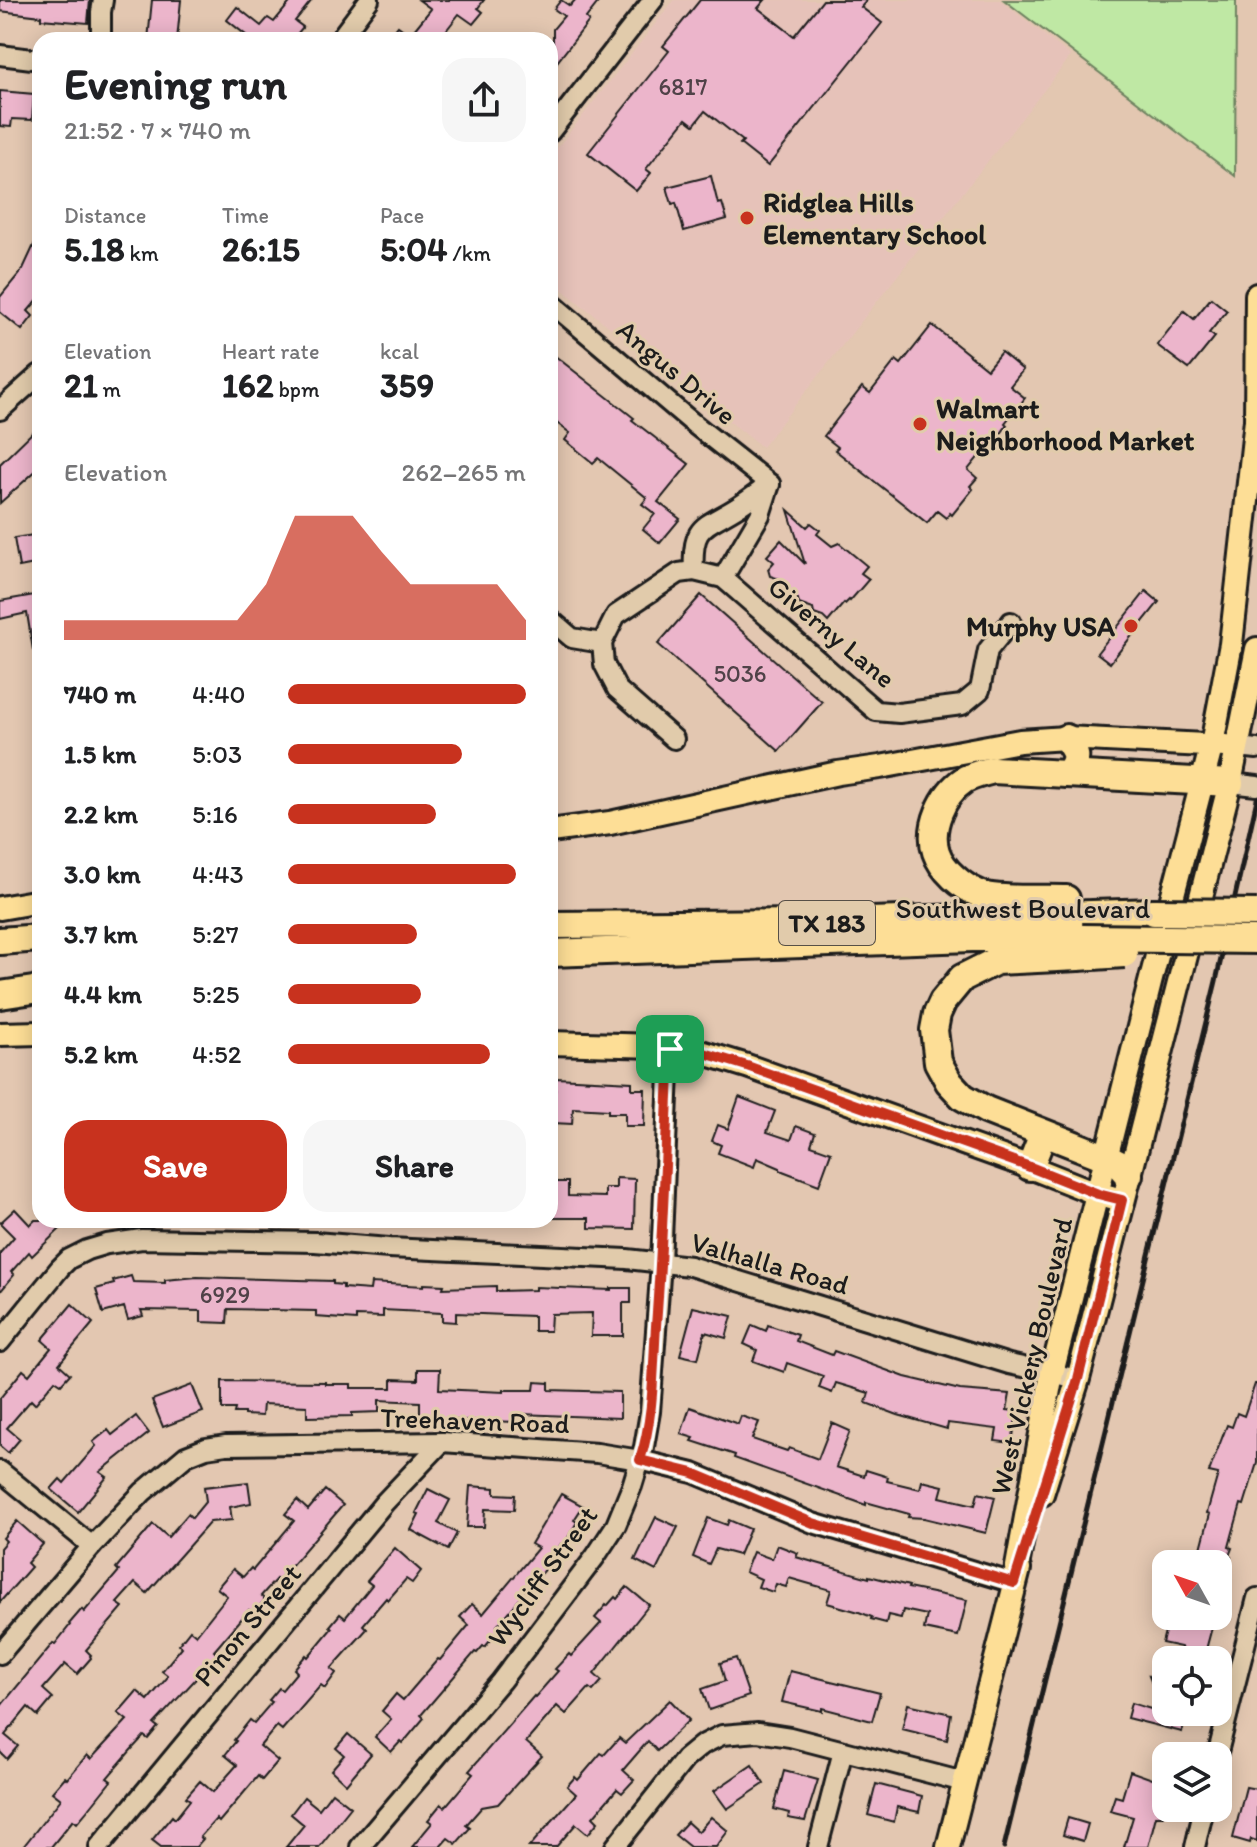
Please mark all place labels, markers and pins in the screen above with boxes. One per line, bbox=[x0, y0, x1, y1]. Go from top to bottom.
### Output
place label: Ridglea Hills Elementary School bbox=[763, 185, 986, 251]
marker: Ridglea Hills Elementary School bbox=[738, 209, 756, 227]
place label: Walmart Neighborhood Market bbox=[936, 391, 1195, 457]
marker: Walmart Neighborhood Market bbox=[911, 415, 929, 433]
place label: Murphy USA bbox=[966, 609, 1115, 643]
marker: Murphy USA bbox=[1122, 617, 1140, 635]
pin bbox=[636, 1015, 704, 1083]

